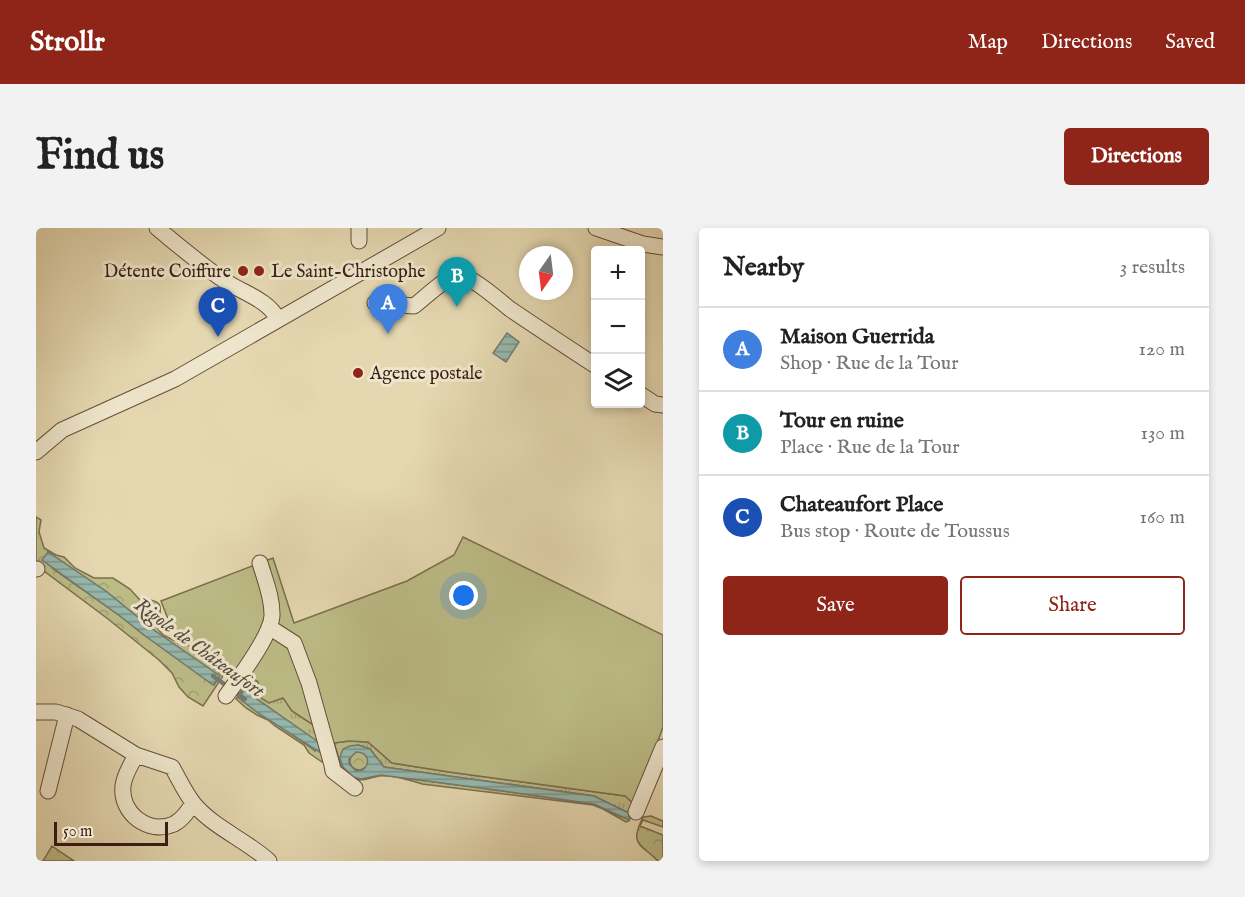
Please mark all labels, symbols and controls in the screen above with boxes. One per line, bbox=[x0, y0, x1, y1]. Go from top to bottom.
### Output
text: Strollr bbox=[30, 25, 105, 60]
text: Map bbox=[968, 29, 1008, 56]
text: Directions bbox=[1041, 29, 1132, 56]
text: Saved bbox=[1165, 29, 1215, 56]
button: Directions bbox=[1064, 128, 1209, 185]
text: Find us bbox=[36, 130, 164, 183]
north arrow bbox=[519, 246, 573, 300]
map controls bbox=[591, 246, 645, 408]
button: + bbox=[591, 246, 645, 300]
text: Nearby bbox=[723, 251, 804, 284]
text: 3 results bbox=[1120, 255, 1185, 280]
pin: B bbox=[438, 257, 476, 307]
place label: Détente Coiffure bbox=[104, 261, 231, 284]
place label: Le Saint-Christophe bbox=[271, 261, 426, 284]
marker: Détente Coiffure bbox=[236, 264, 250, 278]
marker: Le Saint-Christophe bbox=[252, 264, 266, 278]
pin: A bbox=[368, 285, 408, 334]
pin: C bbox=[198, 288, 237, 337]
button: − bbox=[591, 300, 645, 354]
text: Maison Guerrida bbox=[780, 323, 934, 351]
text: A bbox=[736, 337, 749, 362]
text: 120 m bbox=[1139, 337, 1185, 362]
text: Shop · Rue de la Tour bbox=[780, 351, 959, 376]
button: layers bbox=[591, 354, 645, 408]
place label: Agence postale bbox=[369, 363, 483, 386]
marker: Agence postale bbox=[351, 366, 365, 380]
text: Tour en ruine bbox=[780, 407, 904, 435]
text: B bbox=[736, 421, 749, 446]
text: 130 m bbox=[1140, 421, 1185, 446]
text: Place · Rue de la Tour bbox=[780, 435, 960, 460]
text: Chateaufort Place bbox=[780, 491, 943, 519]
text: C bbox=[735, 505, 750, 530]
text: 160 m bbox=[1139, 505, 1185, 530]
text: Bus stop · Route de Toussus bbox=[780, 519, 1010, 544]
button: Save bbox=[723, 576, 948, 635]
button: Share bbox=[960, 576, 1185, 635]
your location bbox=[449, 581, 478, 610]
water label: Rigole de Châteaufort bbox=[129, 593, 270, 705]
scale bar bbox=[54, 819, 168, 846]
text: 50 m bbox=[63, 822, 92, 842]

